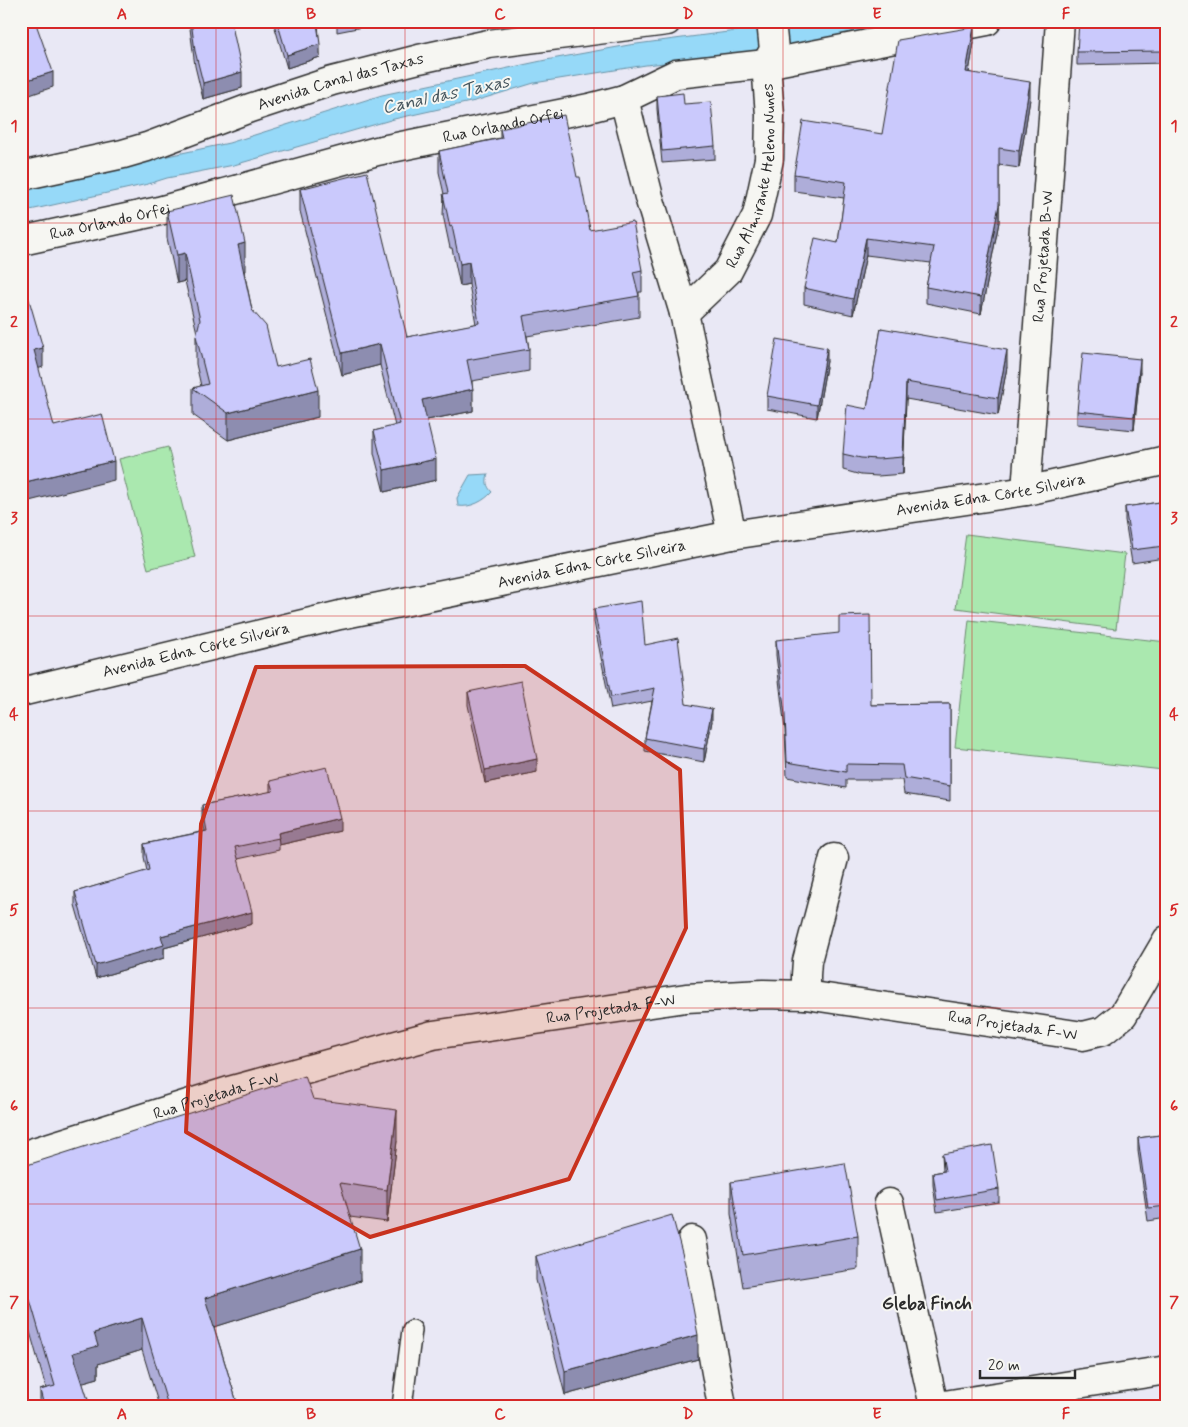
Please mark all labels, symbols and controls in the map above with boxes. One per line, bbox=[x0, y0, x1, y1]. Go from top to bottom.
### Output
text: A bbox=[117, 4, 127, 25]
text: B bbox=[306, 4, 316, 25]
text: C bbox=[494, 4, 506, 25]
text: D bbox=[682, 4, 694, 25]
text: E bbox=[872, 4, 882, 25]
text: F bbox=[1062, 4, 1071, 25]
street label: Avenida Canal das Taxas bbox=[255, 48, 426, 115]
water label: Canal das Taxas bbox=[380, 69, 514, 120]
street label: Rua Almirante Heleno Nunes bbox=[721, 83, 781, 272]
street label: Rua Orlando Orfei bbox=[441, 103, 565, 148]
text: 1 bbox=[10, 116, 18, 137]
text: 1 bbox=[1170, 116, 1178, 137]
street label: Rua Projetada B-W bbox=[1028, 190, 1058, 323]
street label: Rua Orlando Orfei bbox=[48, 198, 173, 245]
text: 2 bbox=[10, 312, 18, 333]
text: 2 bbox=[1170, 312, 1178, 333]
street label: Avenida Edna Côrte Silveira bbox=[894, 468, 1087, 521]
text: 3 bbox=[10, 508, 18, 529]
text: 3 bbox=[1170, 508, 1178, 529]
street label: Avenida Edna Côrte Silveira bbox=[496, 534, 688, 593]
street label: Avenida Edna Côrte Silveira bbox=[100, 617, 292, 682]
text: 4 bbox=[9, 704, 19, 725]
text: 4 bbox=[1169, 704, 1179, 725]
text: 5 bbox=[9, 900, 19, 921]
text: 5 bbox=[1169, 900, 1179, 921]
street label: Rua Projetada F-W bbox=[545, 989, 676, 1029]
street label: Rua Projetada F-W bbox=[947, 1006, 1078, 1045]
street label: Rua Projetada F-W bbox=[151, 1067, 281, 1125]
text: 6 bbox=[10, 1096, 18, 1117]
text: 6 bbox=[1170, 1096, 1178, 1117]
text: 7 bbox=[9, 1292, 19, 1313]
district label: Gleba Finch bbox=[882, 1292, 972, 1316]
text: 7 bbox=[1169, 1292, 1179, 1313]
scale bar bbox=[980, 1347, 1076, 1379]
text: 20 m bbox=[988, 1356, 1020, 1376]
text: A bbox=[117, 1404, 127, 1425]
text: B bbox=[306, 1404, 316, 1425]
text: C bbox=[494, 1404, 506, 1425]
text: D bbox=[682, 1404, 694, 1425]
text: E bbox=[872, 1404, 882, 1425]
text: F bbox=[1062, 1404, 1071, 1425]

